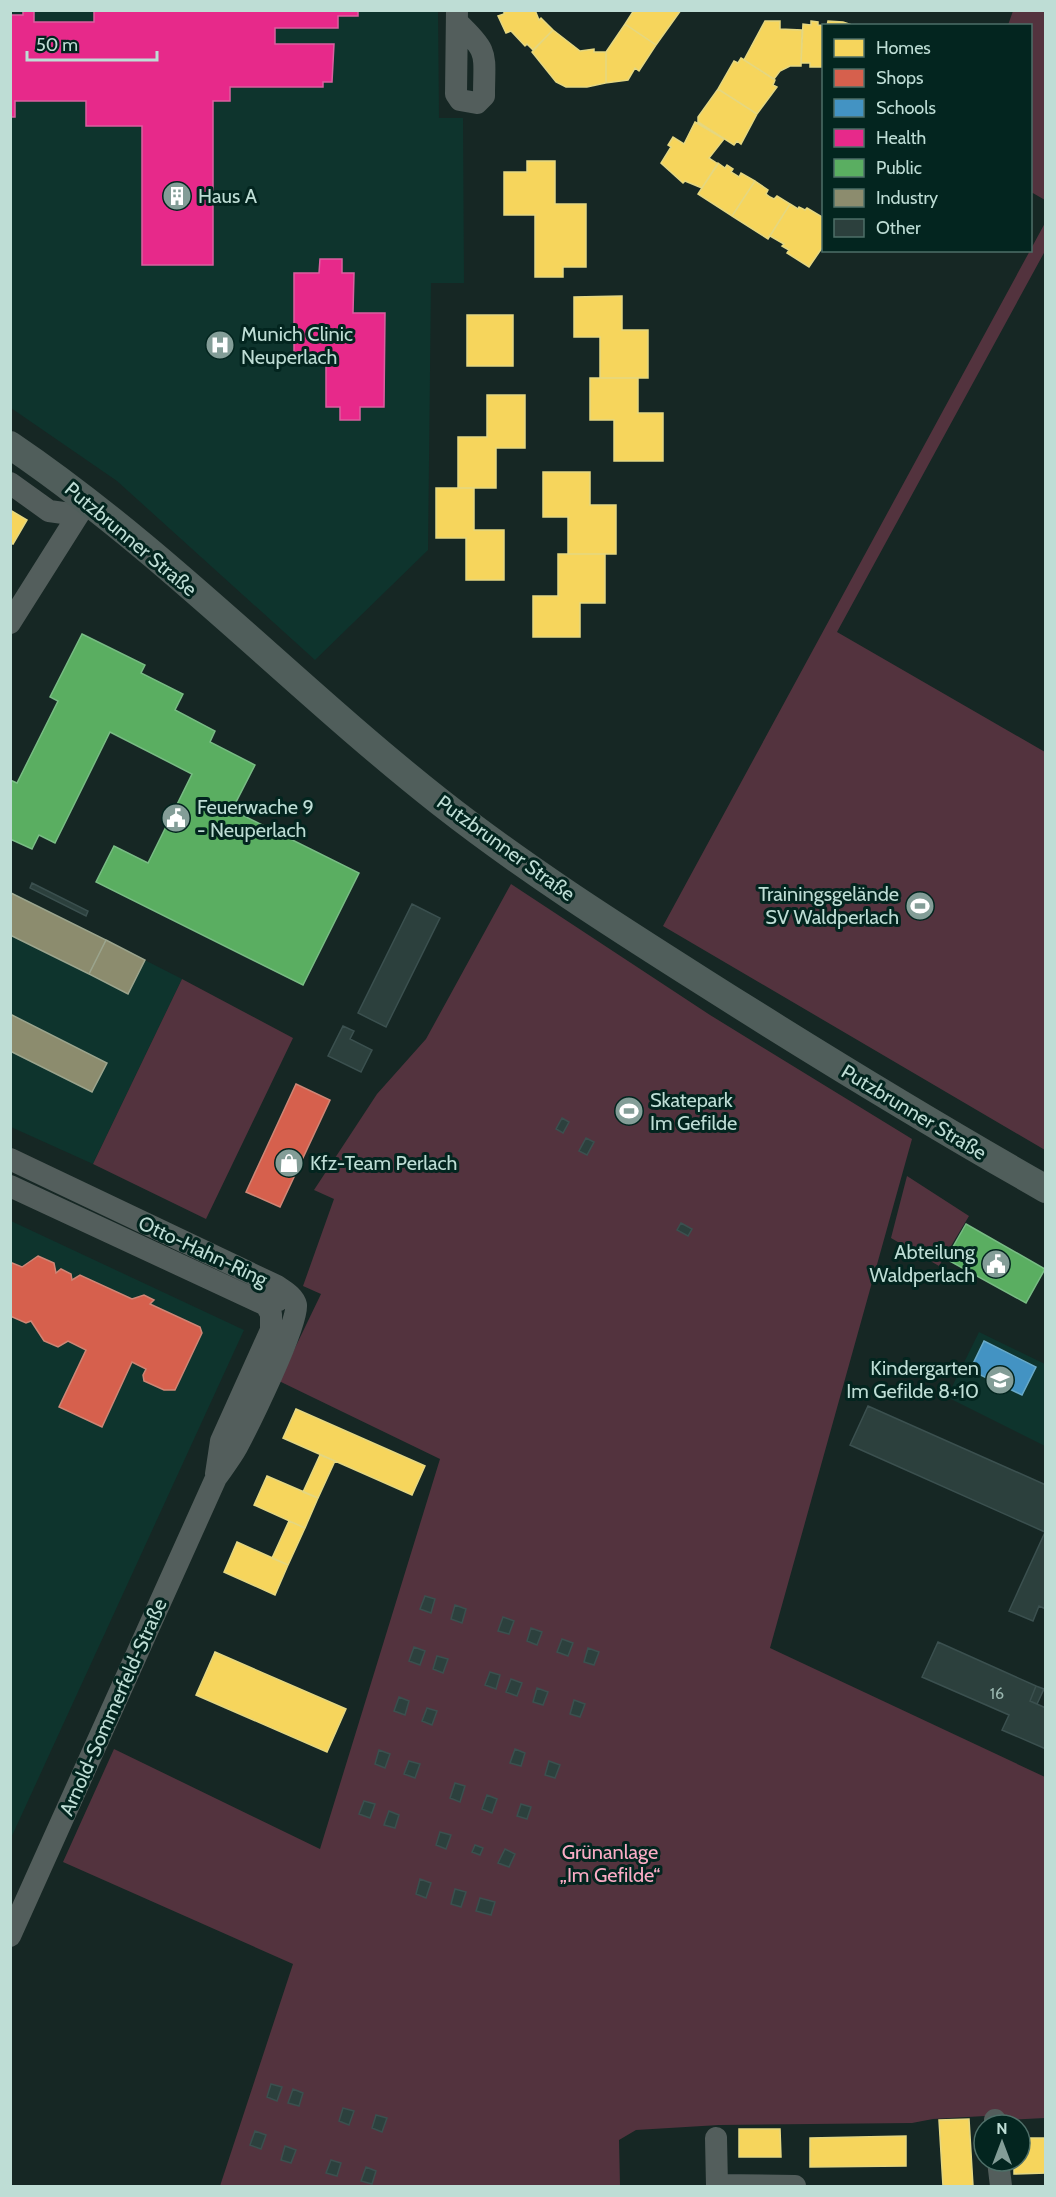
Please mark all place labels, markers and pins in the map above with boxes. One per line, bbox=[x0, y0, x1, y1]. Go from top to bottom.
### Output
building icon: Haus A bbox=[161, 180, 193, 212]
place label: Haus A bbox=[198, 184, 258, 208]
place label: Munich Clinic Neuperlach bbox=[241, 322, 353, 369]
hospital icon: Munich Clinic Neuperlach bbox=[204, 329, 236, 361]
place label: Feuerwache 9 - Neuperlach bbox=[197, 795, 314, 842]
public building icon: Feuerwache 9 - Neuperlach bbox=[160, 802, 192, 834]
place label: Trainingsgelände SV Waldperlach bbox=[758, 882, 899, 929]
sports icon: Trainingsgelände SV Waldperlach bbox=[904, 890, 936, 922]
place label: Skatepark Im Gefilde bbox=[650, 1088, 737, 1135]
sports icon: Skatepark Im Gefilde bbox=[613, 1095, 645, 1127]
shop icon: Kfz-Team Perlach bbox=[273, 1147, 305, 1179]
place label: Kfz-Team Perlach bbox=[310, 1151, 457, 1175]
place label: Abteilung Waldperlach bbox=[870, 1240, 976, 1287]
public building icon: Abteilung Waldperlach bbox=[980, 1248, 1012, 1280]
place label: Kindergarten Im Gefilde 8+10 bbox=[846, 1356, 979, 1403]
school or university icon: Kindergarten Im Gefilde 8+10 bbox=[984, 1364, 1016, 1396]

